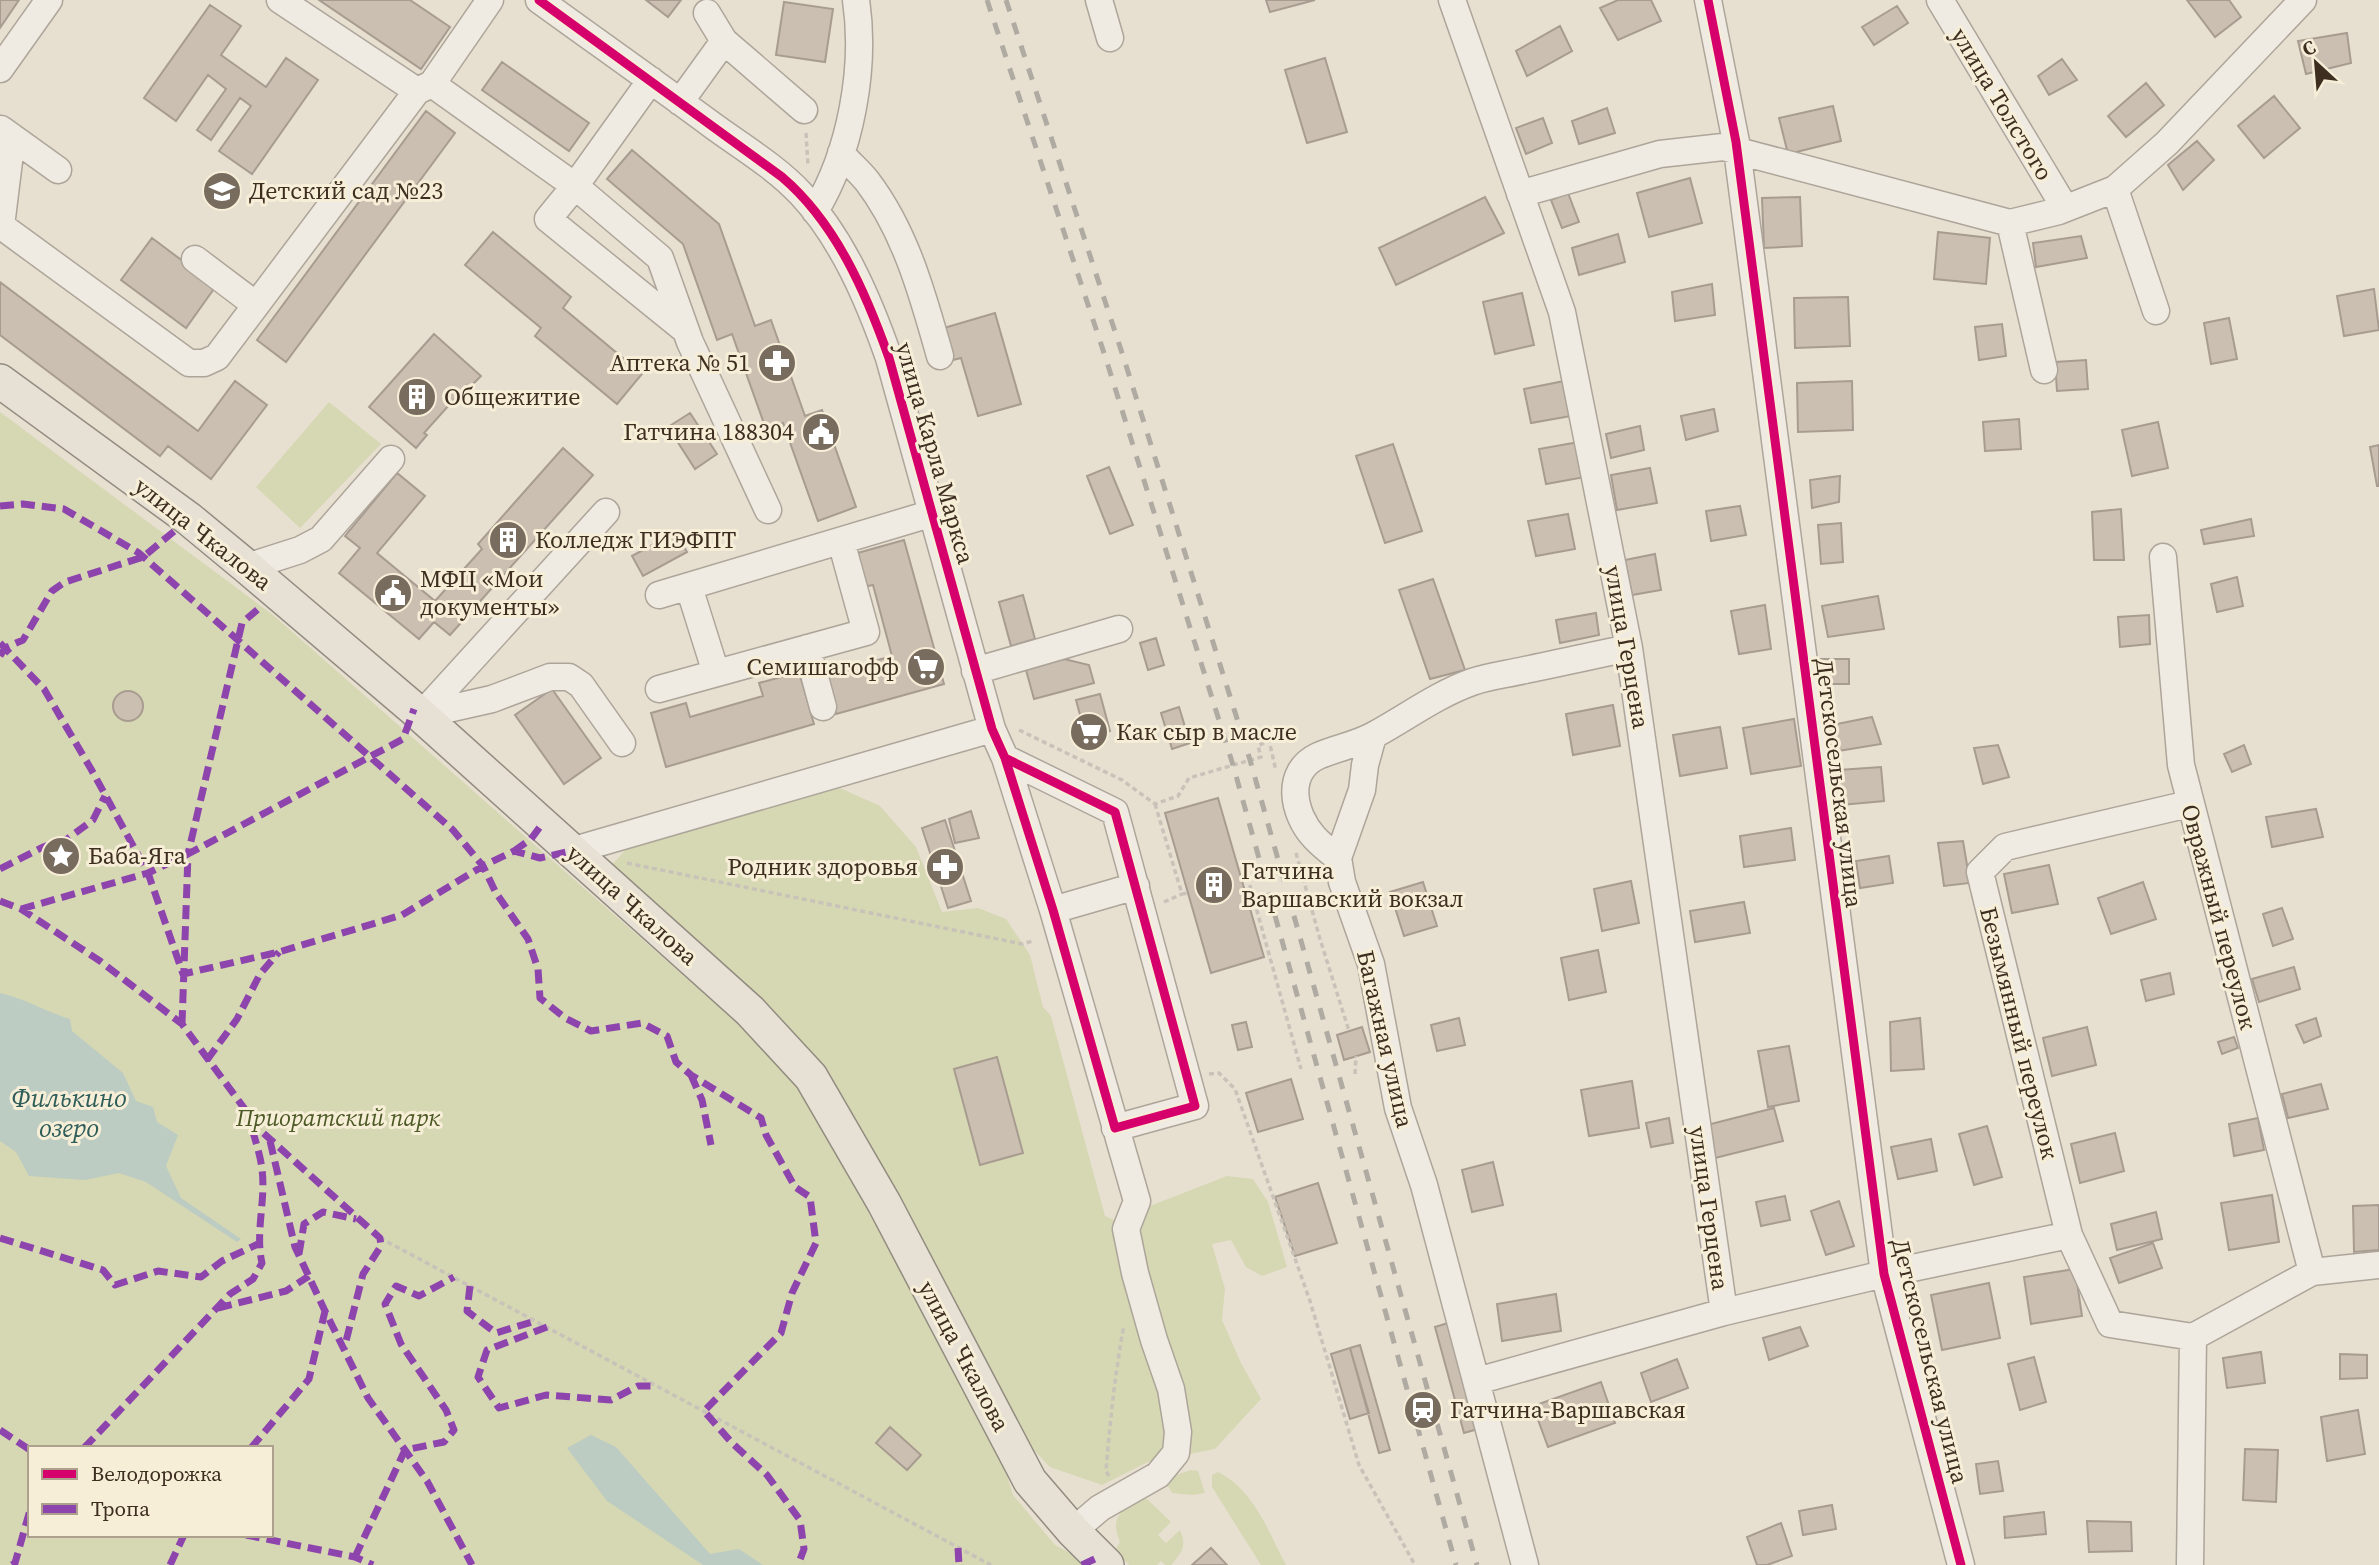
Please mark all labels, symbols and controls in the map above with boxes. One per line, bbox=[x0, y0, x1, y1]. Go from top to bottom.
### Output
street label: улица Толстого bbox=[1944, 21, 2061, 186]
north arrow bbox=[2281, 28, 2351, 98]
text: С bbox=[2298, 33, 2320, 62]
school or university icon: Детский сад №23 bbox=[201, 170, 243, 212]
place label: Детский сад №23 bbox=[249, 174, 443, 207]
street label: улица Карла Маркса bbox=[888, 338, 983, 568]
pharmacy icon: Аптека № 51 bbox=[756, 342, 798, 384]
place label: Аптека № 51 bbox=[610, 346, 750, 379]
building icon: Общежитие bbox=[396, 376, 438, 418]
place label: Общежитие bbox=[444, 380, 580, 413]
public building icon: Гатчина 188304 bbox=[800, 411, 842, 453]
place label: Гатчина 188304 bbox=[623, 415, 794, 448]
street label: улица Чкалова bbox=[128, 469, 280, 598]
building icon: Колледж ГИЭФПТ bbox=[487, 519, 529, 561]
place label: Колледж ГИЭФПТ bbox=[535, 523, 737, 556]
place label: МФЦ «Мои документы» bbox=[420, 562, 559, 623]
street label: улица Герцена bbox=[1597, 563, 1658, 732]
public building icon: МФЦ «Мои документы» bbox=[372, 572, 414, 614]
supermarket icon: Семишагофф bbox=[905, 646, 947, 688]
place label: Семишагофф bbox=[747, 650, 899, 683]
street label: Детскосельская улица bbox=[1808, 656, 1871, 910]
supermarket icon: Как сыр в масле bbox=[1068, 711, 1110, 753]
place label: Как сыр в масле bbox=[1116, 715, 1297, 748]
street label: Овражный переулок bbox=[2174, 801, 2265, 1033]
place icon: Баба-Яга bbox=[40, 835, 82, 877]
street label: улица Чкалова bbox=[559, 837, 706, 973]
place label: Баба-Яга bbox=[88, 839, 187, 872]
pharmacy icon: Родник здоровья bbox=[924, 846, 966, 888]
place label: Родник здоровья bbox=[727, 850, 918, 883]
place label: Гатчина Варшавский вокзал bbox=[1241, 854, 1464, 915]
building icon: Гатчина Варшавский вокзал bbox=[1193, 864, 1235, 906]
street label: Безымянный переулок bbox=[1972, 903, 2067, 1163]
street label: Багажная улица bbox=[1349, 947, 1422, 1132]
water label: Филькино озеро bbox=[11, 1080, 127, 1146]
park label: Приоратский парк bbox=[235, 1101, 440, 1134]
street label: улица Герцена bbox=[1682, 1124, 1737, 1293]
street label: Детскосельская улица bbox=[1884, 1235, 1977, 1487]
street label: улица Чкалова bbox=[911, 1275, 1018, 1438]
station icon: Гатчина-Варшавская bbox=[1402, 1389, 1444, 1431]
place label: Гатчина-Варшавская bbox=[1450, 1393, 1686, 1426]
legend bbox=[28, 1446, 273, 1537]
text: Велодорожка bbox=[91, 1459, 222, 1488]
text: Тропа bbox=[91, 1494, 150, 1523]

